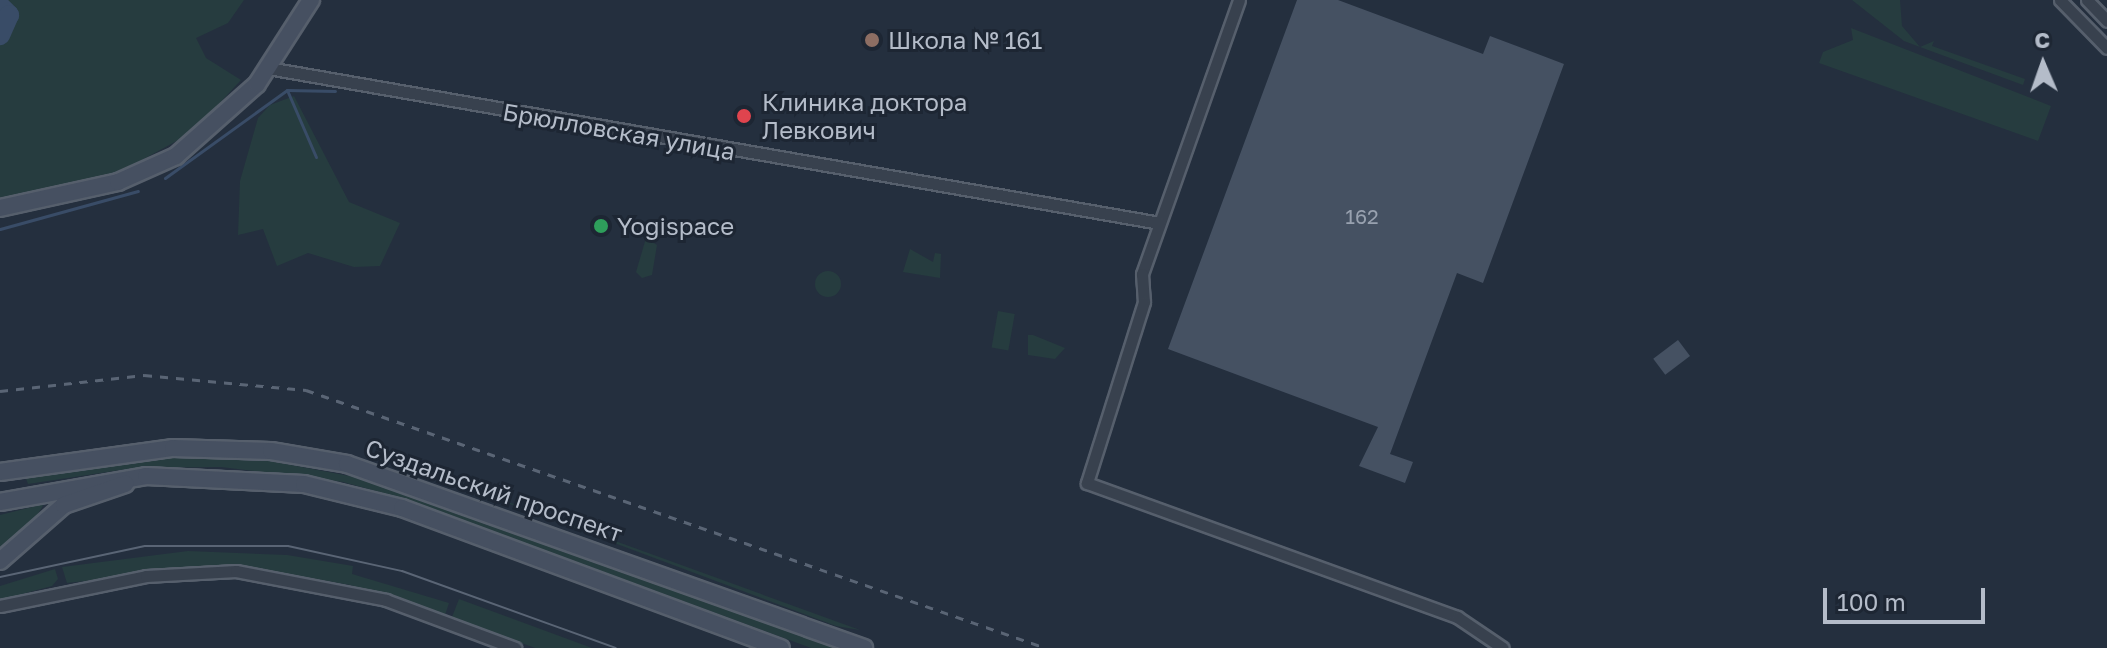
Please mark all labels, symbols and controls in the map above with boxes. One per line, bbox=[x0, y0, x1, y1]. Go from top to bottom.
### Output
north arrow bbox=[2003, 24, 2083, 104]
place label: Школа № 161 bbox=[888, 26, 1042, 54]
text: С bbox=[2034, 26, 2050, 53]
marker: Школа № 161 bbox=[863, 31, 881, 49]
place label: Клиника доктора Левкович bbox=[762, 88, 967, 144]
street label: Брюлловская улица bbox=[501, 96, 737, 166]
marker: Клиника доктора Левкович bbox=[733, 105, 755, 127]
house number: 162 bbox=[1345, 204, 1379, 228]
place label: Yogispace bbox=[617, 212, 734, 240]
marker: Yogispace bbox=[592, 217, 610, 235]
street label: Суздальский проспект bbox=[362, 432, 626, 548]
scale bar bbox=[1827, 572, 1989, 622]
text: 100 m bbox=[1837, 587, 1906, 616]

